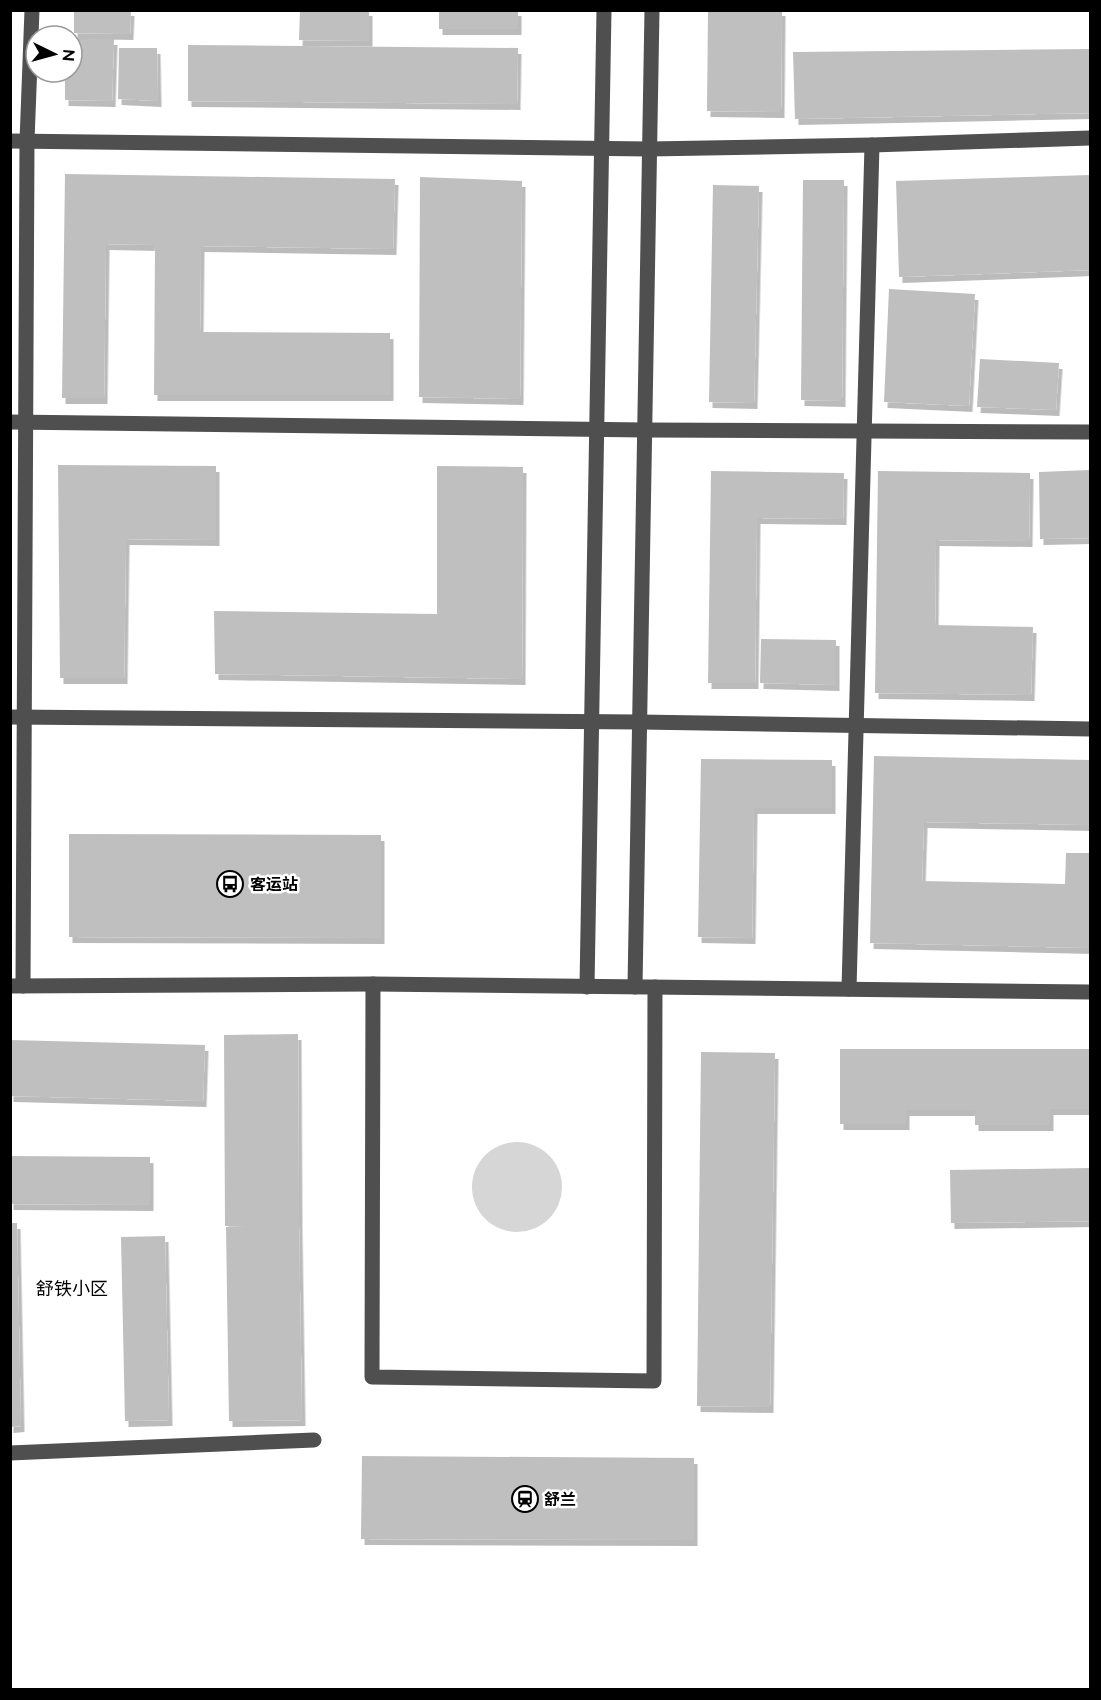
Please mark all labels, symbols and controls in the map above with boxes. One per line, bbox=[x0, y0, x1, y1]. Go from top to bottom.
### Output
north arrow bbox=[24, 24, 84, 84]
text: N bbox=[58, 48, 78, 62]
bus stop icon: 客运站 bbox=[215, 869, 245, 899]
place label: 客运站 bbox=[250, 875, 298, 894]
district label: 舒铁小区 bbox=[36, 1278, 108, 1299]
station icon: 舒兰 bbox=[510, 1484, 540, 1514]
place label: 舒兰 bbox=[544, 1490, 576, 1509]

